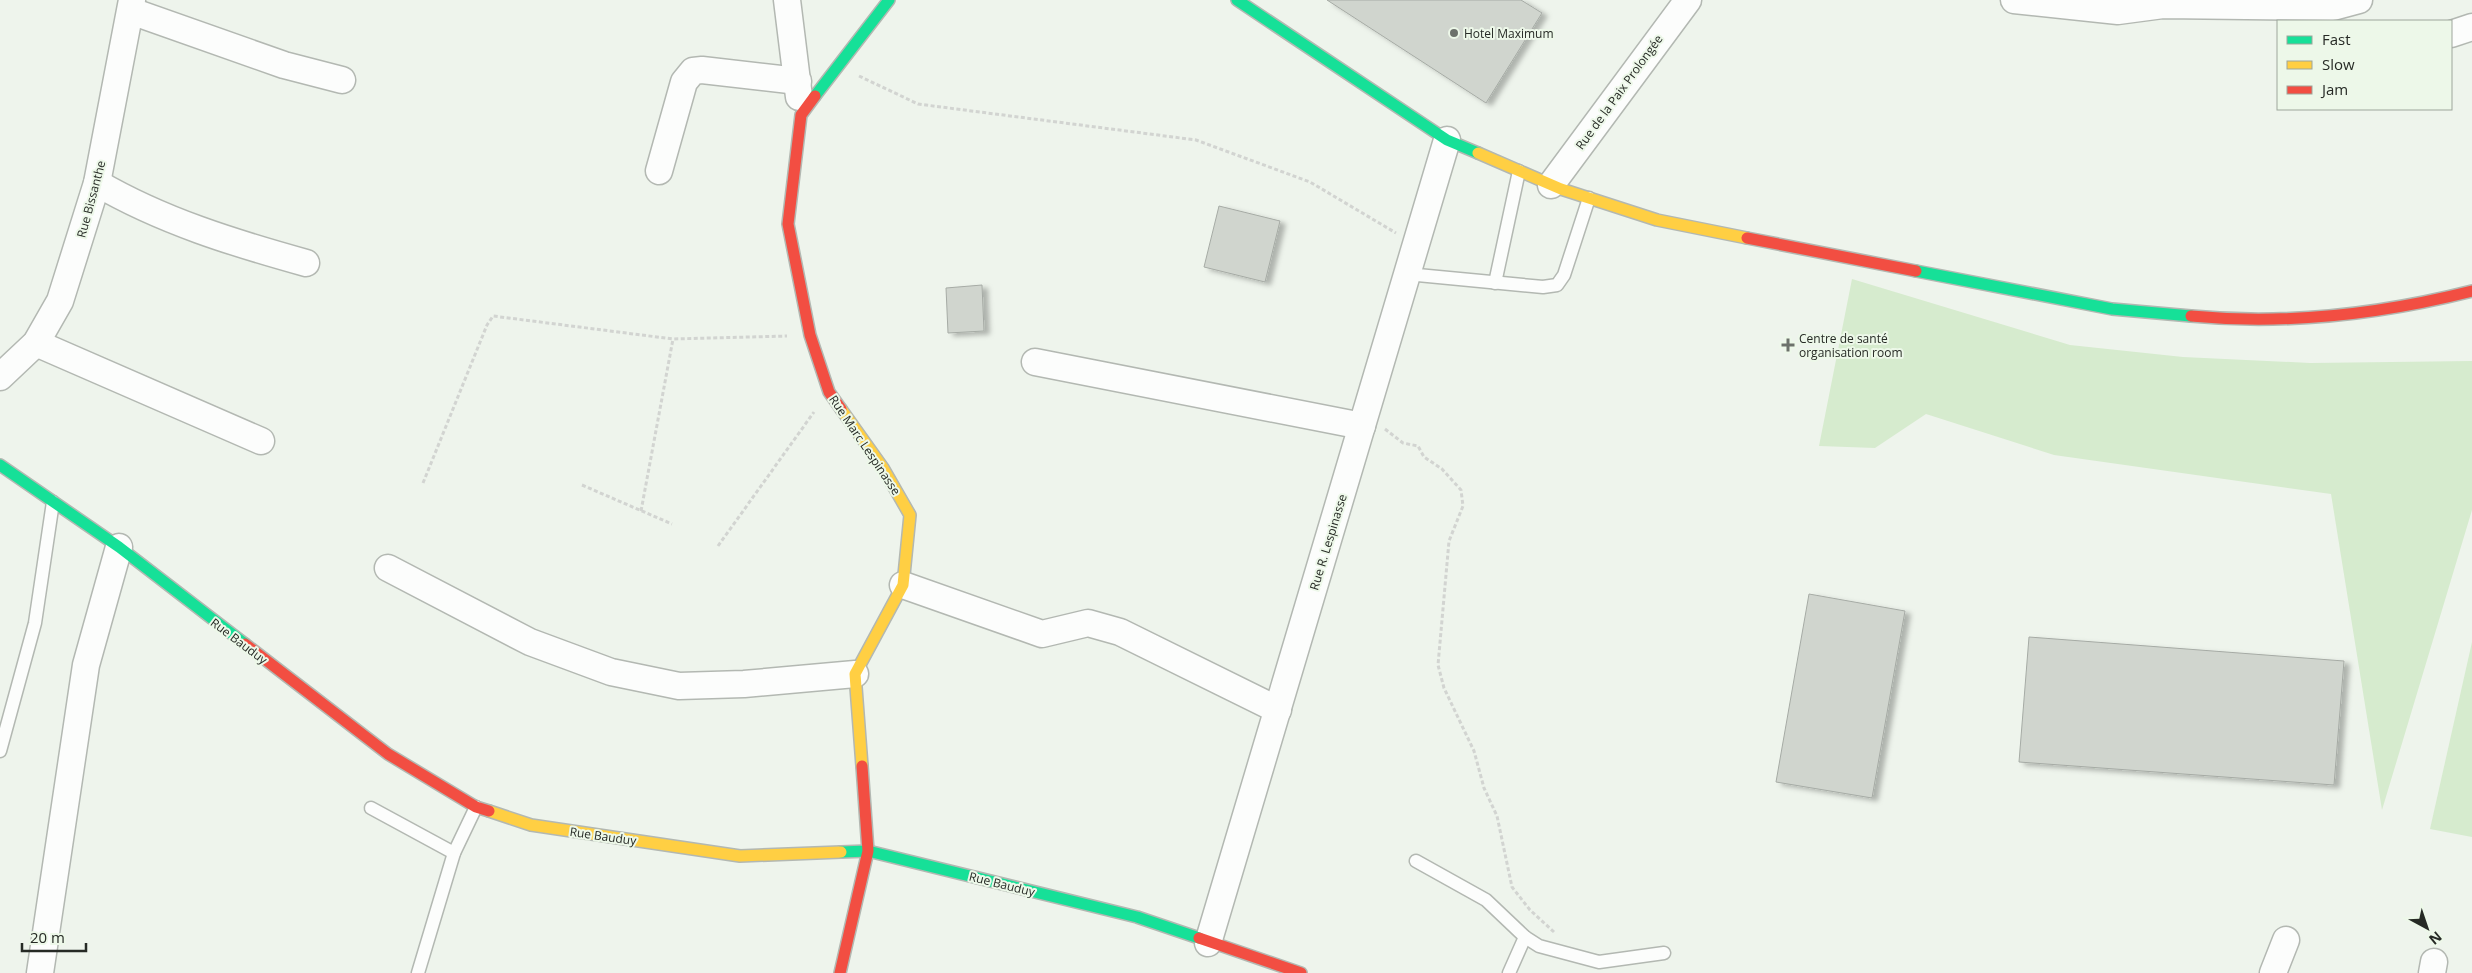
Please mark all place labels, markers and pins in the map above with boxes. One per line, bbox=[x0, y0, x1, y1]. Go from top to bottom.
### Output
place label: Hotel Maximum bbox=[1464, 25, 1554, 42]
marker: Hotel Maximum bbox=[1448, 27, 1460, 39]
place label: Centre de santé organisation room bbox=[1799, 330, 1903, 361]
marker: Centre de santé organisation room bbox=[1781, 338, 1795, 352]

